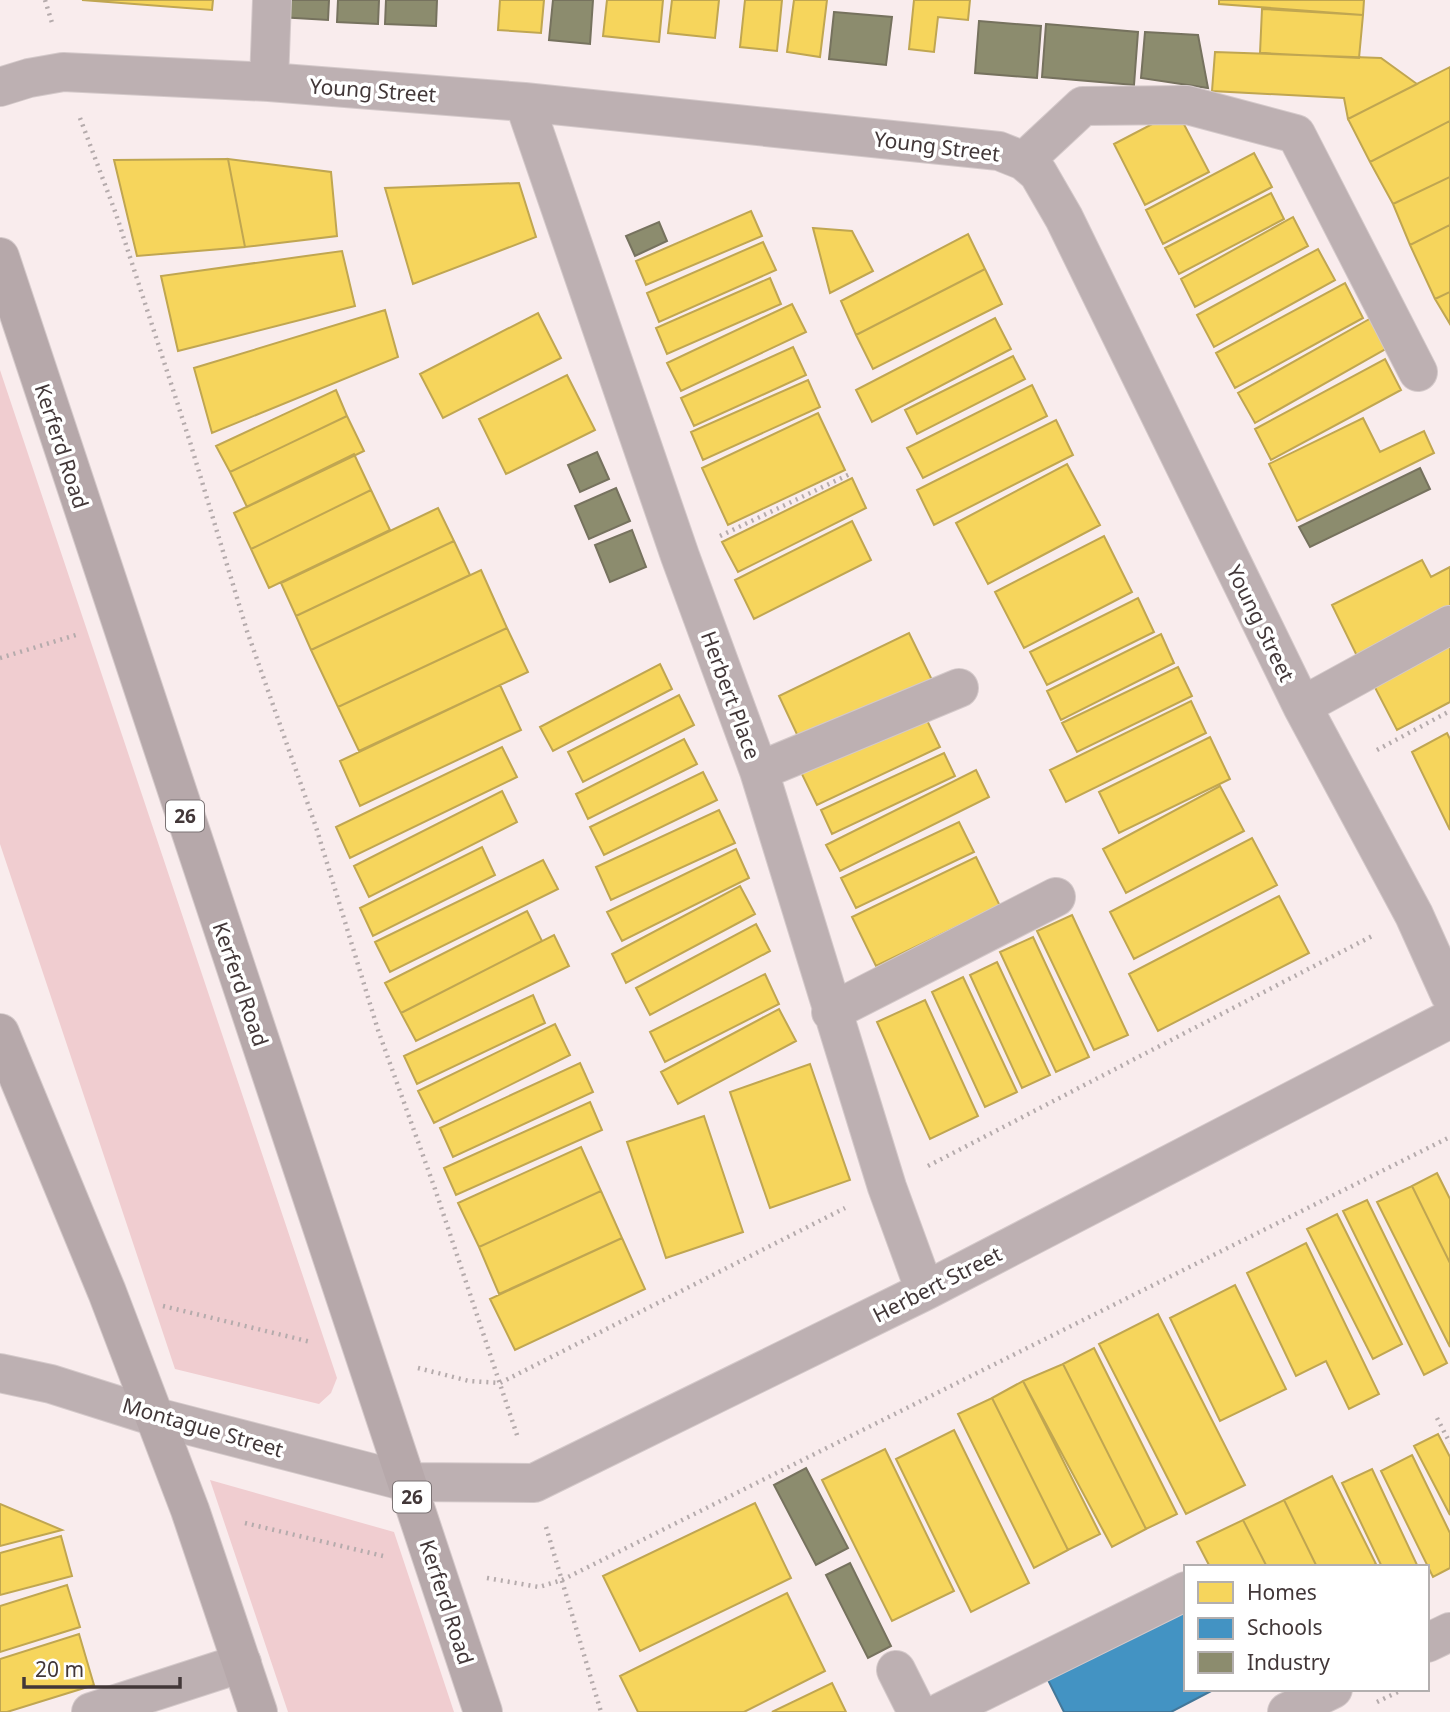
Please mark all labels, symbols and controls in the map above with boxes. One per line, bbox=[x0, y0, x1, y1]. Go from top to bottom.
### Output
street label: Young Street bbox=[309, 72, 437, 108]
street label: Young Street bbox=[873, 124, 1002, 168]
street label: Kerferd Road bbox=[29, 380, 95, 512]
street label: Young Street bbox=[1221, 560, 1301, 686]
street label: Herbert Place bbox=[695, 627, 767, 763]
road number: 26 bbox=[166, 800, 204, 832]
street label: Kerferd Road bbox=[207, 918, 275, 1050]
street label: Herbert Street bbox=[868, 1239, 1007, 1329]
street label: Montague Street bbox=[119, 1391, 287, 1463]
road number: 26 bbox=[393, 1482, 431, 1512]
street label: Kerferd Road bbox=[414, 1536, 480, 1668]
legend bbox=[1184, 1565, 1429, 1691]
text: Homes bbox=[1247, 1578, 1317, 1606]
text: Schools bbox=[1247, 1613, 1322, 1641]
scale bar bbox=[24, 1646, 180, 1690]
text: Industry bbox=[1247, 1648, 1330, 1676]
text: 20 m bbox=[35, 1655, 84, 1683]

